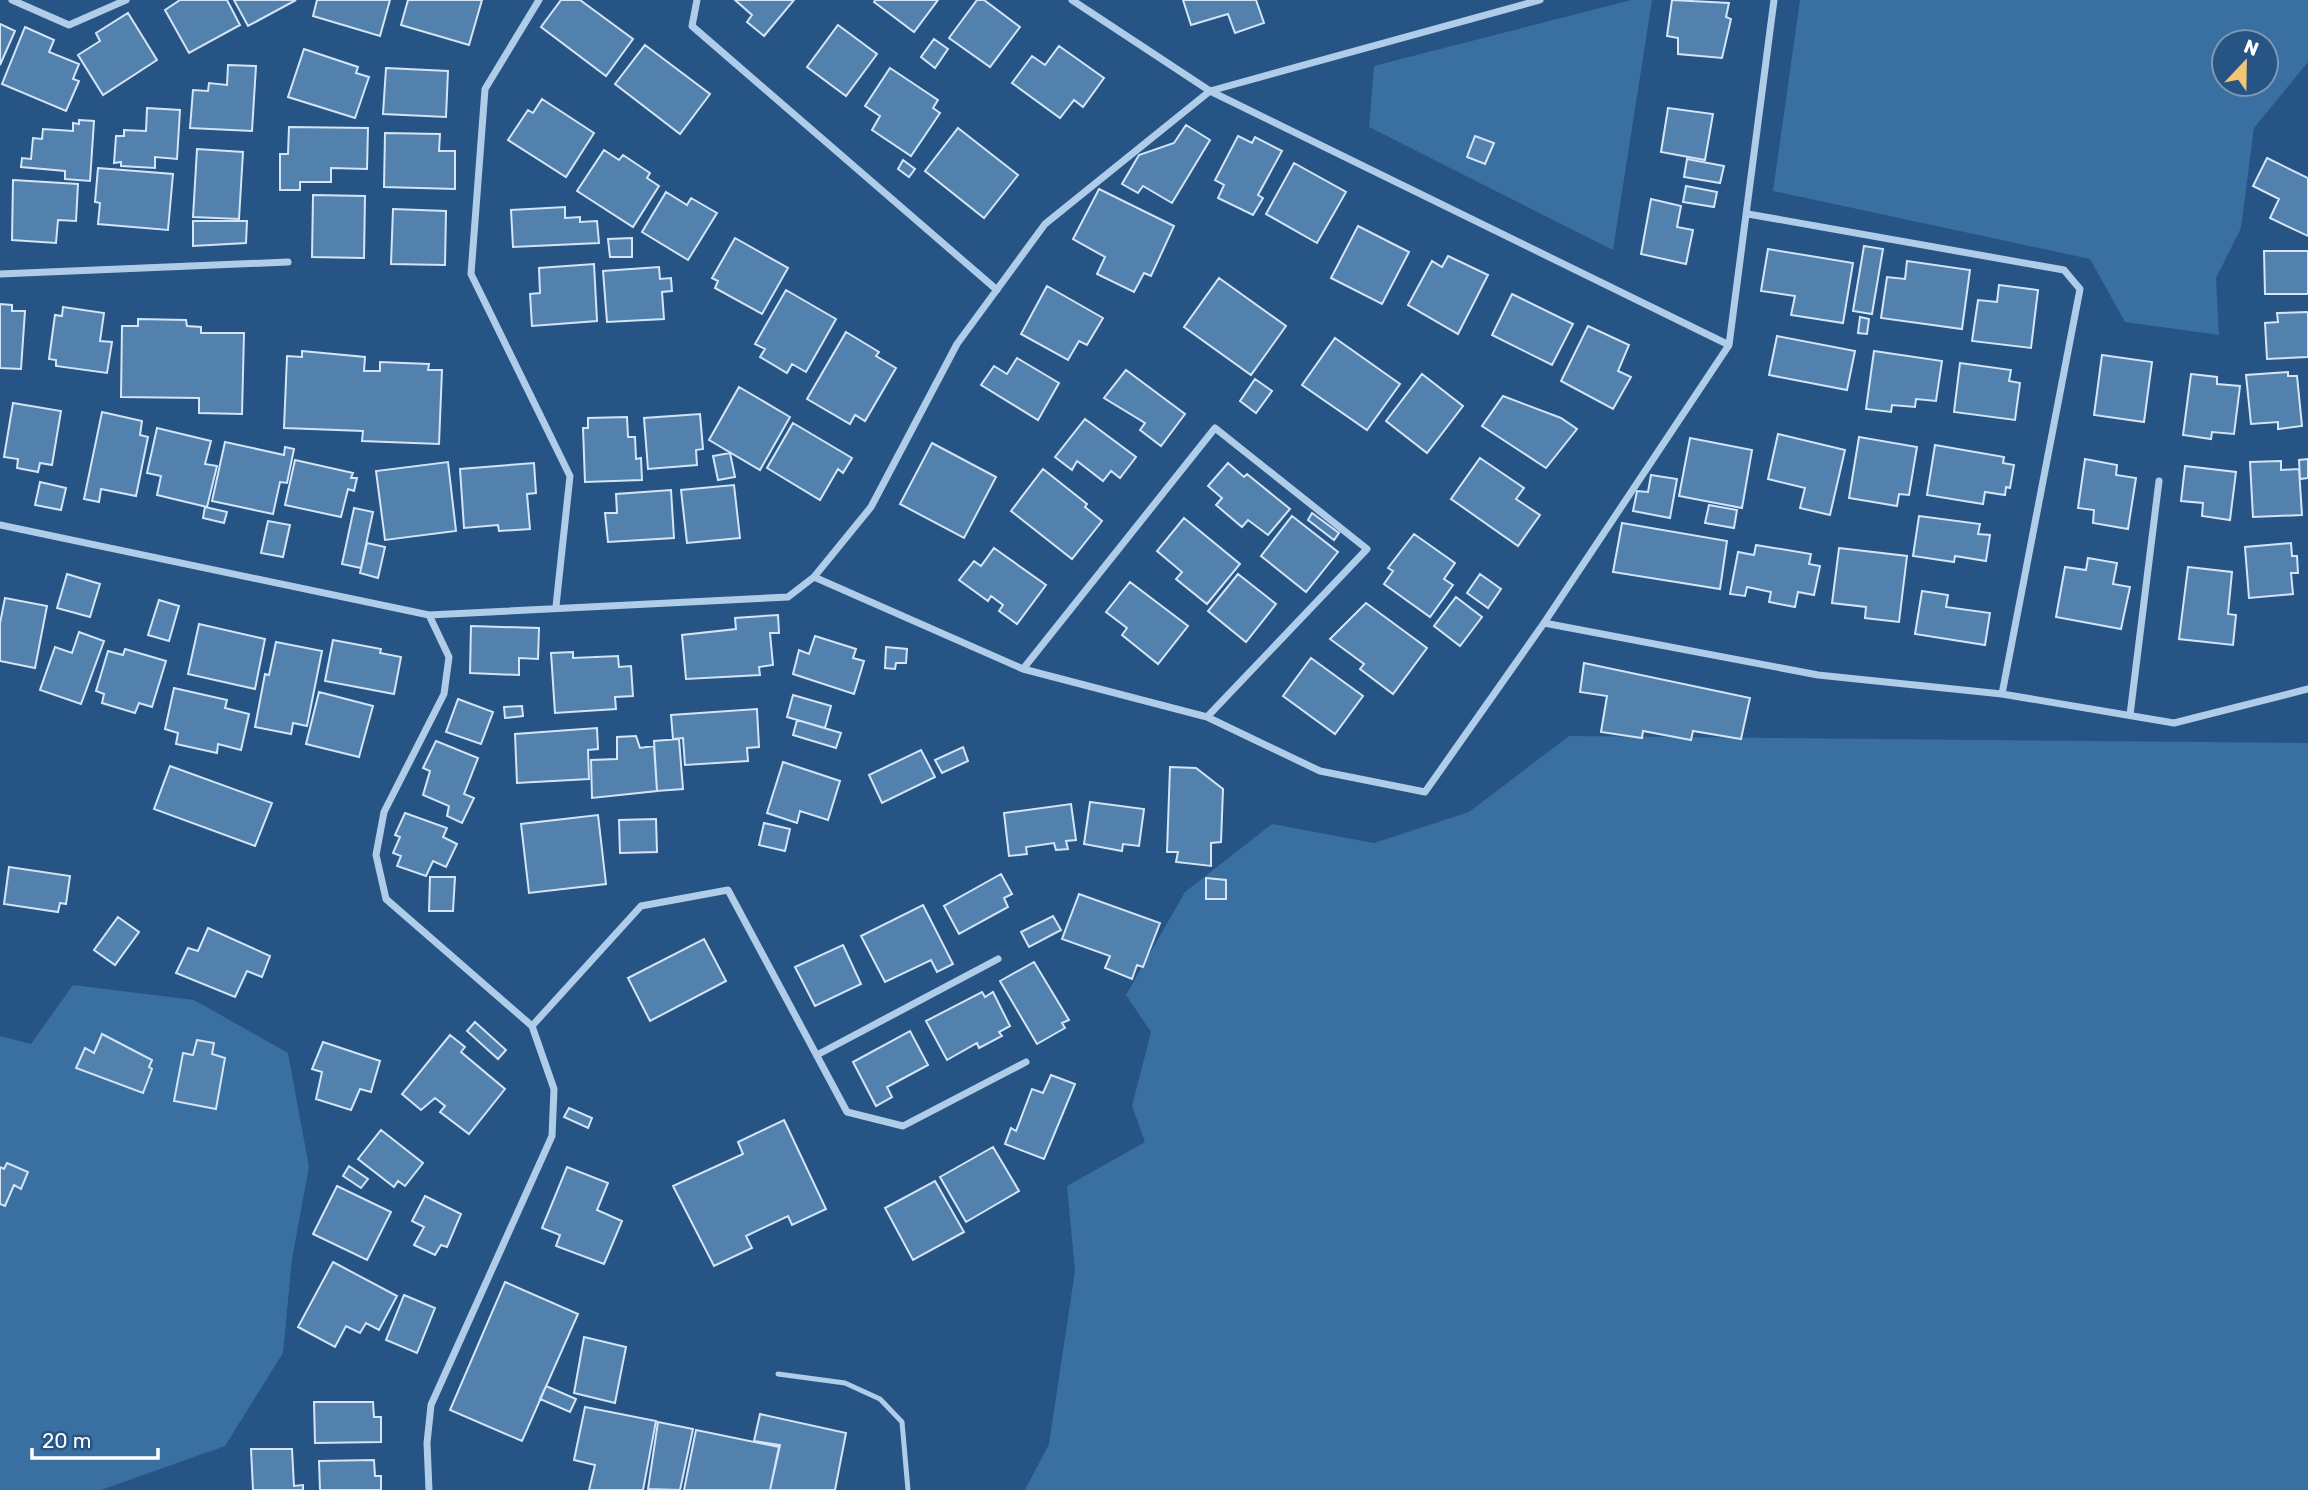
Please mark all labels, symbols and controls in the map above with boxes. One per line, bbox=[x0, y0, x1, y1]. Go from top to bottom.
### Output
north arrow bbox=[2210, 28, 2280, 98]
text: N bbox=[2241, 34, 2262, 61]
scale bar bbox=[32, 1416, 158, 1460]
text: 20 m bbox=[42, 1428, 91, 1453]

